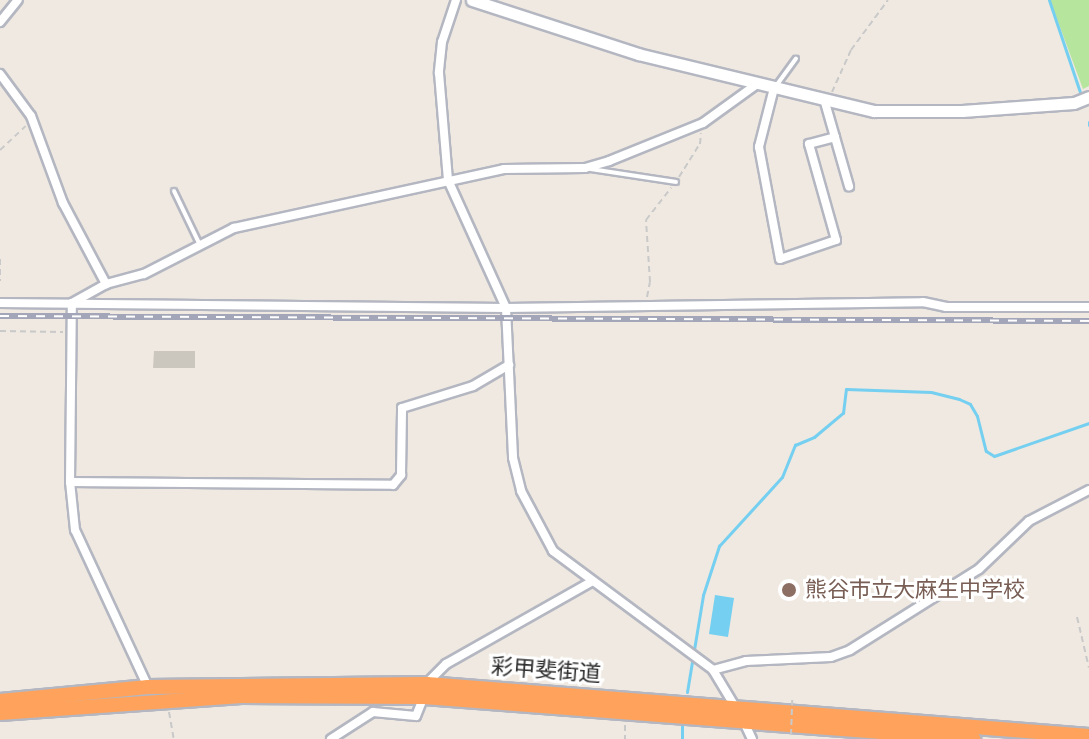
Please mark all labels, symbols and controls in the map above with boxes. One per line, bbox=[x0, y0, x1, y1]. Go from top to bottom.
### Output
place label: 熊谷市立大麻生中学校 bbox=[805, 577, 1025, 603]
marker: 熊谷市立大麻生中学校 bbox=[780, 581, 798, 599]
street label: 彩甲斐街道 bbox=[490, 653, 602, 687]

